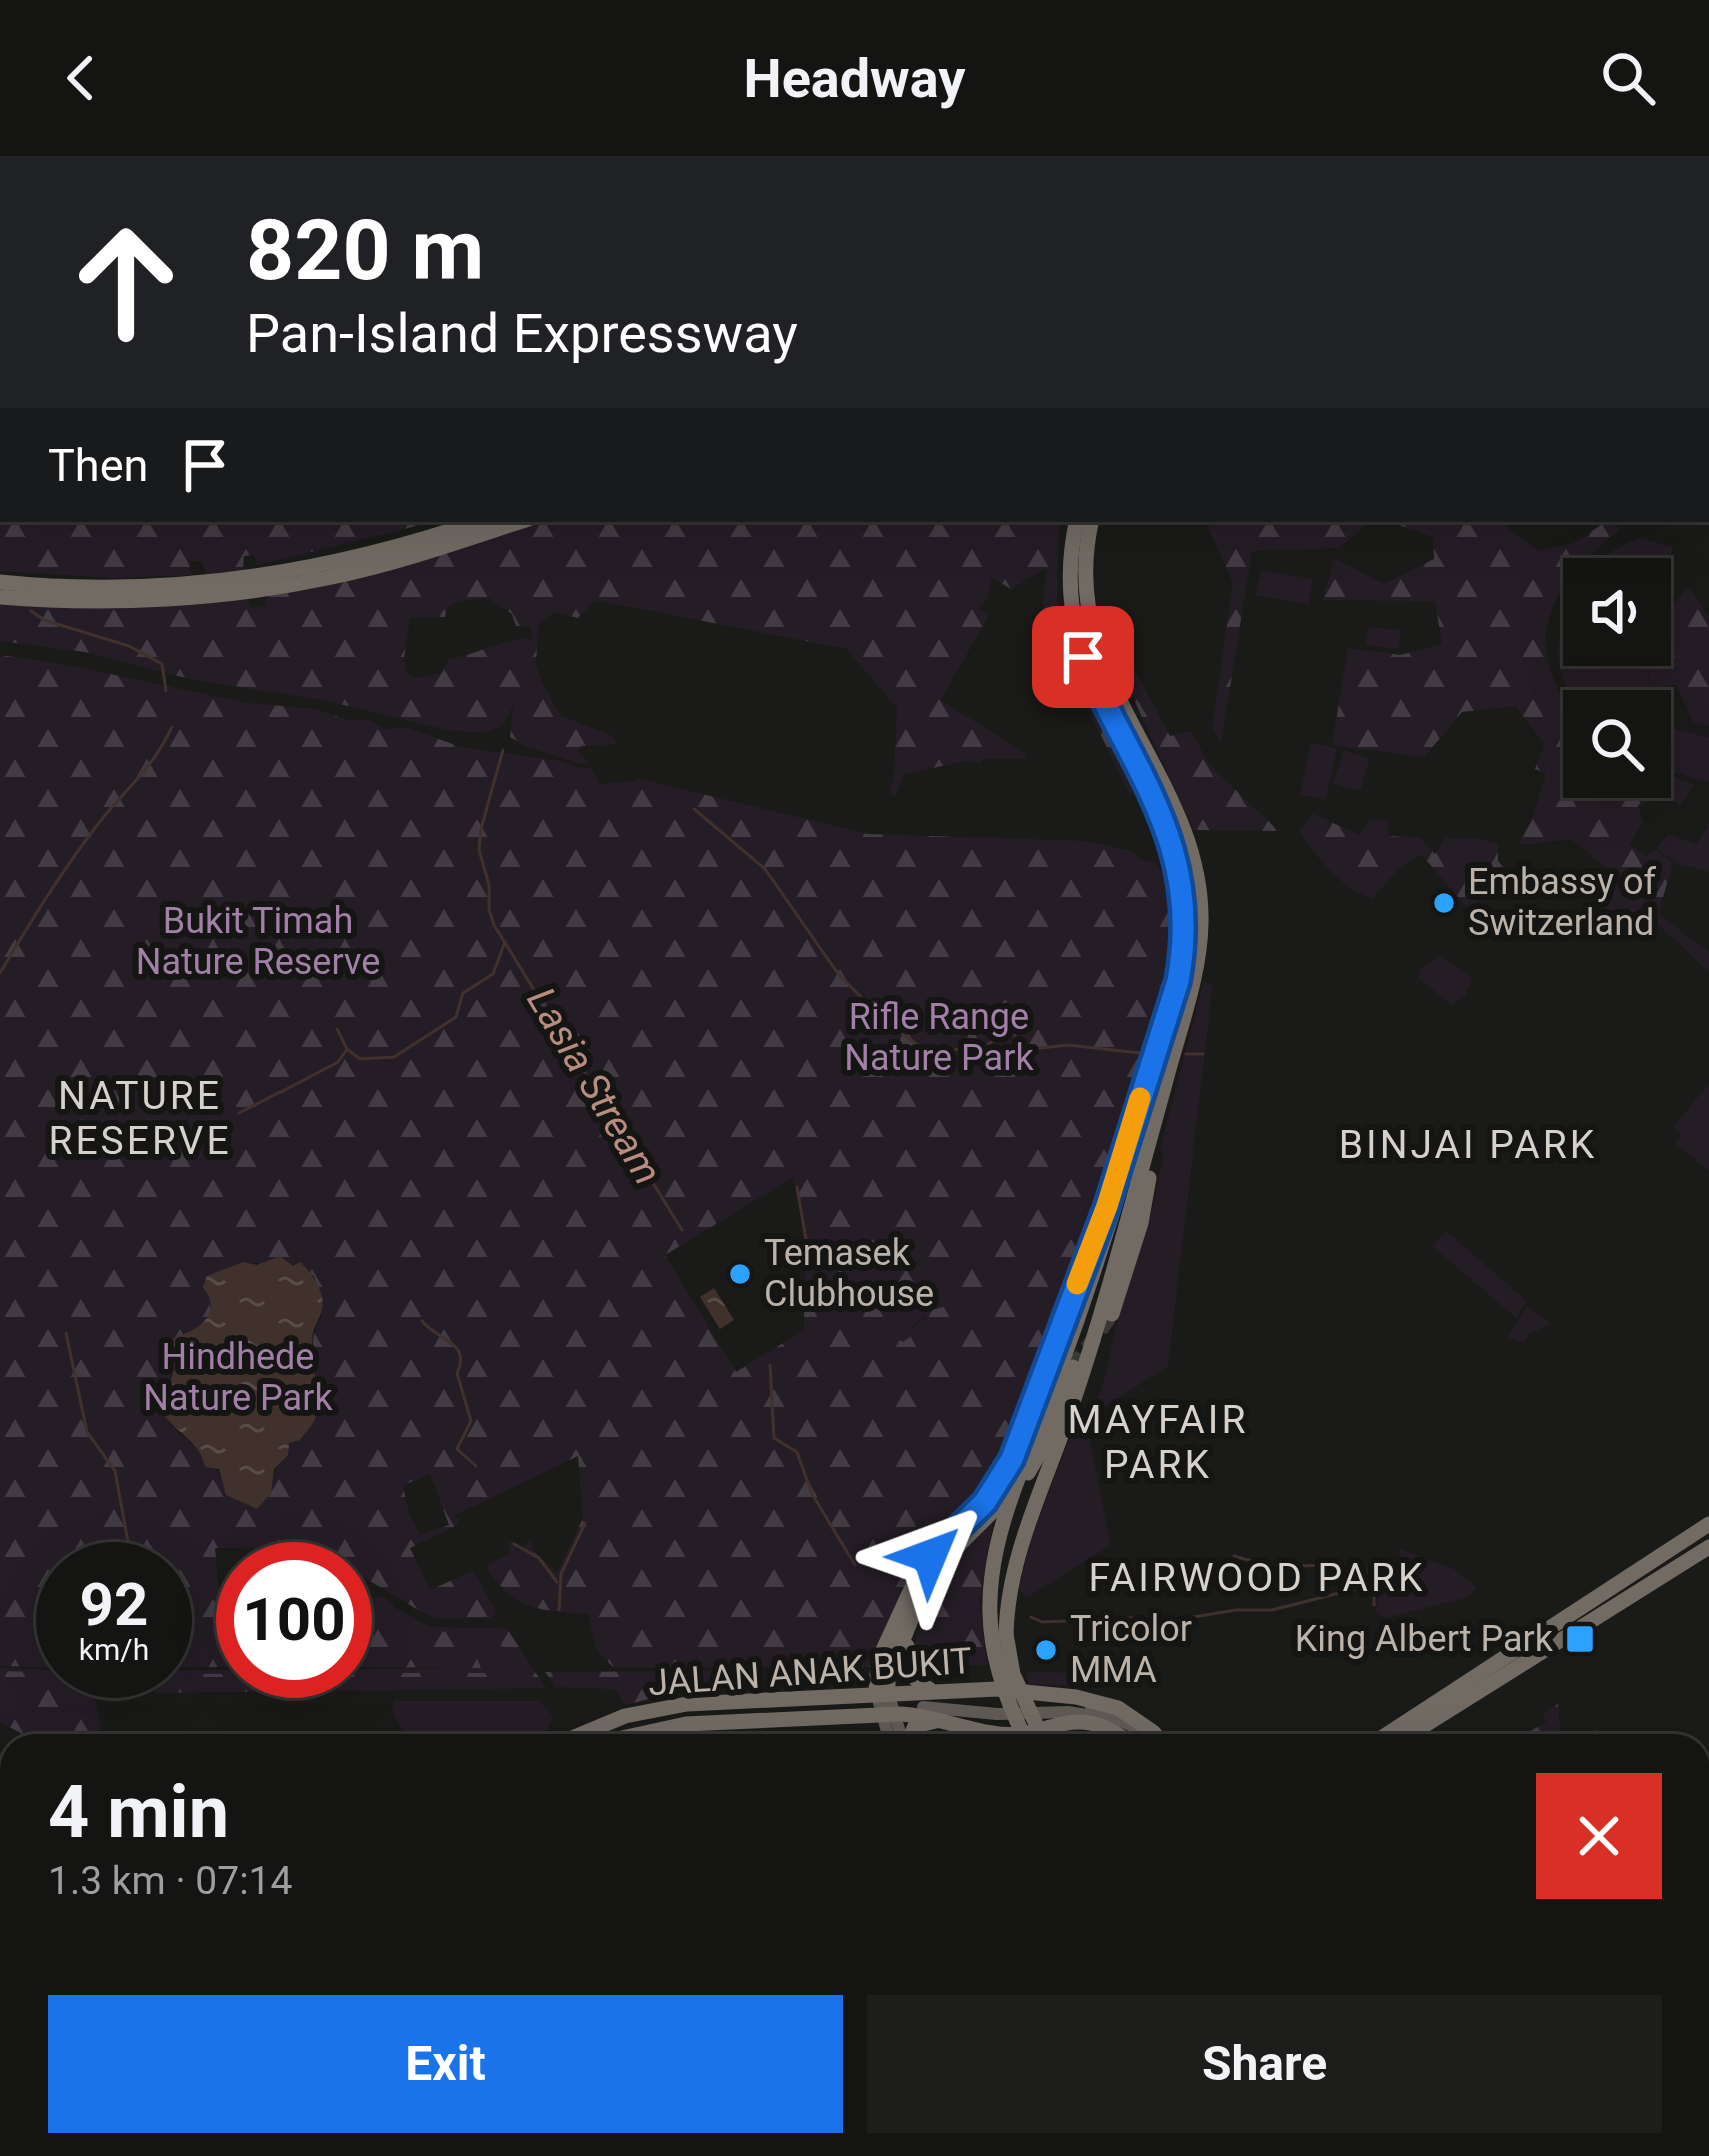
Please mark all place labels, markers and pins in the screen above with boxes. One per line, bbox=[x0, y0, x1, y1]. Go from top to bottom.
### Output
pin bbox=[1032, 606, 1134, 708]
place label: Embassy of Switzerland bbox=[1468, 861, 1656, 944]
marker: Embassy of Switzerland bbox=[1431, 890, 1457, 916]
place label: Temasek Clubhouse bbox=[764, 1232, 934, 1315]
marker: Temasek Clubhouse bbox=[727, 1261, 753, 1287]
place label: Tricolor MMA bbox=[1070, 1608, 1192, 1691]
place label: King Albert Park bbox=[1295, 1618, 1554, 1660]
marker: King Albert Park bbox=[1564, 1623, 1596, 1655]
marker: Tricolor MMA bbox=[1033, 1637, 1059, 1663]

